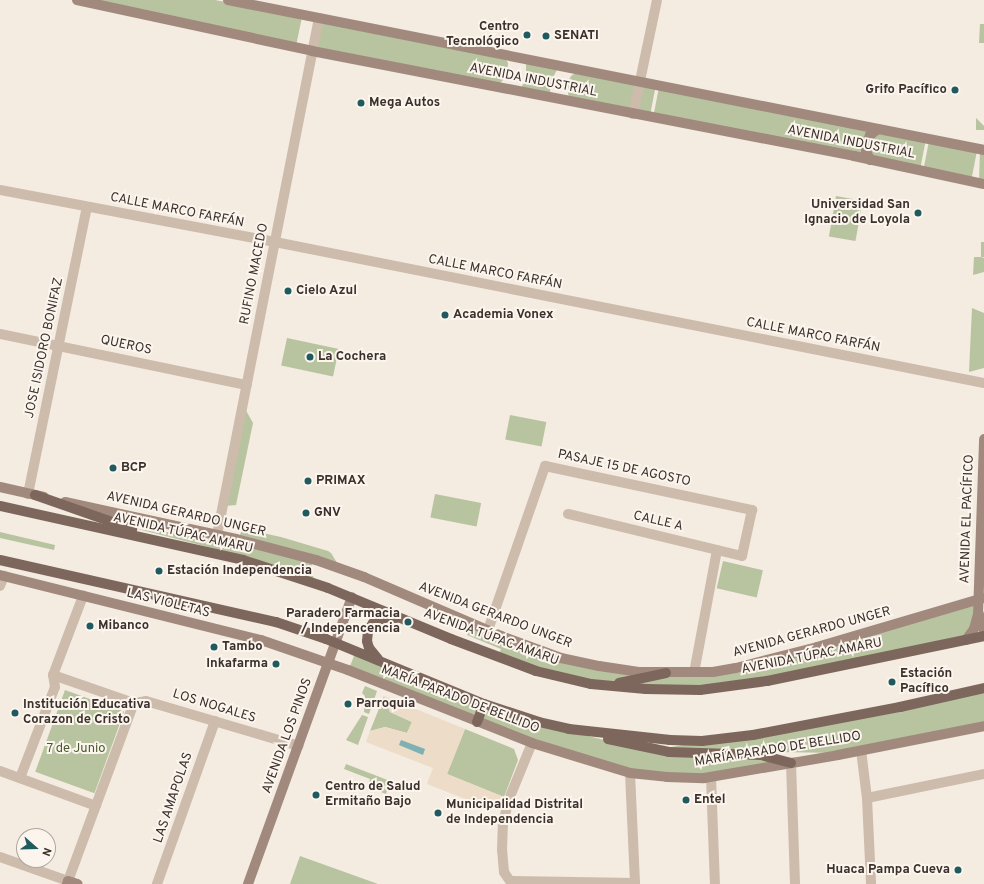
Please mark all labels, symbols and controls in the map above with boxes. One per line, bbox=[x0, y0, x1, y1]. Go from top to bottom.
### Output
place label: Centro Tecnológico bbox=[446, 20, 519, 51]
place label: SENATI bbox=[554, 28, 599, 44]
marker: Centro Tecnológico bbox=[522, 30, 532, 40]
marker: SENATI bbox=[541, 31, 551, 41]
street label: AVENIDA INDUSTRIAL bbox=[468, 61, 598, 101]
place label: Grifo Pacífico bbox=[865, 82, 947, 98]
marker: Grifo Pacífico bbox=[950, 85, 960, 95]
place label: Mega Autos bbox=[369, 95, 441, 111]
marker: Mega Autos bbox=[356, 98, 366, 108]
street label: AVENIDA INDUSTRIAL bbox=[786, 123, 916, 163]
street label: CALLE MARCO FARFÁN bbox=[109, 190, 245, 232]
place label: Universidad San Ignacio de Loyola bbox=[804, 198, 910, 229]
marker: Universidad San Ignacio de Loyola bbox=[913, 208, 923, 218]
street label: RUFINO MACEDO bbox=[238, 222, 272, 326]
street label: CALLE MARCO FARFÁN bbox=[427, 252, 563, 294]
street label: JOSE ISIDORO BONIFAZ bbox=[22, 276, 68, 420]
place label: Cielo Azul bbox=[296, 283, 357, 299]
marker: Cielo Azul bbox=[283, 286, 293, 296]
place label: Academia Vonex bbox=[453, 307, 554, 323]
marker: Academia Vonex bbox=[440, 310, 450, 320]
street label: CALLE MARCO FARFÁN bbox=[745, 315, 881, 357]
street label: QUEROS bbox=[99, 333, 153, 359]
place label: La Cochera bbox=[318, 349, 386, 365]
marker: La Cochera bbox=[305, 352, 315, 362]
street label: PASAJE 15 DE AGOSTO bbox=[556, 447, 692, 491]
street label: AVENIDA EL PACÍFICO bbox=[958, 454, 978, 584]
place label: BCP bbox=[121, 460, 146, 476]
marker: BCP bbox=[108, 463, 118, 473]
place label: PRIMAX bbox=[316, 473, 365, 489]
marker: PRIMAX bbox=[303, 476, 313, 486]
street label: AVENIDA GERARDO UNGER bbox=[105, 489, 267, 541]
place label: GNV bbox=[314, 505, 341, 521]
marker: GNV bbox=[301, 508, 311, 518]
street label: CALLE A bbox=[631, 509, 685, 535]
street label: AVENIDA TÚPAC AMARU bbox=[111, 510, 255, 558]
place label: Estación Independencia bbox=[167, 563, 312, 579]
marker: Estación Independencia bbox=[154, 566, 164, 576]
street label: AVENIDA GERARDO UNGER bbox=[416, 579, 574, 653]
street label: LAS VIOLETAS bbox=[124, 586, 212, 622]
street label: AVENIDA GERARDO UNGER bbox=[731, 604, 893, 662]
street label: AVENIDA TÚPAC AMARU bbox=[420, 606, 562, 670]
place label: Paradero Farmacia / Indepencencia bbox=[286, 607, 400, 638]
marker: Paradero Farmacia / Indepencencia bbox=[403, 617, 413, 627]
place label: Mibanco bbox=[98, 618, 149, 634]
marker: Mibanco bbox=[85, 621, 95, 631]
street label: AVENIDA TÚPAC AMARU bbox=[740, 636, 884, 678]
place label: Tambo bbox=[222, 639, 263, 655]
marker: Tambo bbox=[209, 642, 219, 652]
place label: Inkafarma bbox=[206, 656, 268, 672]
marker: Inkafarma bbox=[271, 659, 281, 669]
street label: MARÍA PARADO DE BELLIDO bbox=[378, 662, 542, 738]
place label: Estación Pacífico bbox=[900, 667, 952, 698]
street label: AVENIDA LOS PINOS bbox=[260, 676, 316, 796]
marker: Estación Pacífico bbox=[887, 677, 897, 687]
street label: LOS NOGALES bbox=[171, 687, 257, 727]
place label: Parroquia bbox=[356, 696, 415, 712]
place label: Institución Educativa Corazon de Cristo bbox=[23, 698, 151, 729]
marker: Parroquia bbox=[343, 699, 353, 709]
marker: Institución Educativa Corazon de Cristo bbox=[10, 708, 20, 718]
street label: MARÍA PARADO DE BELLIDO bbox=[693, 729, 863, 771]
park label: 7 de Junio bbox=[46, 741, 106, 757]
street label: LAS AMAPOLAS bbox=[151, 750, 197, 846]
place label: Centro de Salud Ermitaño Bajo bbox=[325, 780, 420, 811]
marker: Centro de Salud Ermitaño Bajo bbox=[310, 789, 322, 801]
place label: Entel bbox=[694, 792, 726, 808]
marker: Entel bbox=[681, 795, 691, 805]
place label: Municipalidad Distrital de Independencia bbox=[446, 798, 583, 829]
marker: Municipalidad Distrital de Independencia bbox=[433, 808, 443, 818]
north arrow bbox=[16, 828, 56, 868]
text: N bbox=[38, 846, 54, 858]
place label: Huaca Pampa Cueva bbox=[826, 862, 950, 878]
marker: Huaca Pampa Cueva bbox=[953, 865, 963, 875]

